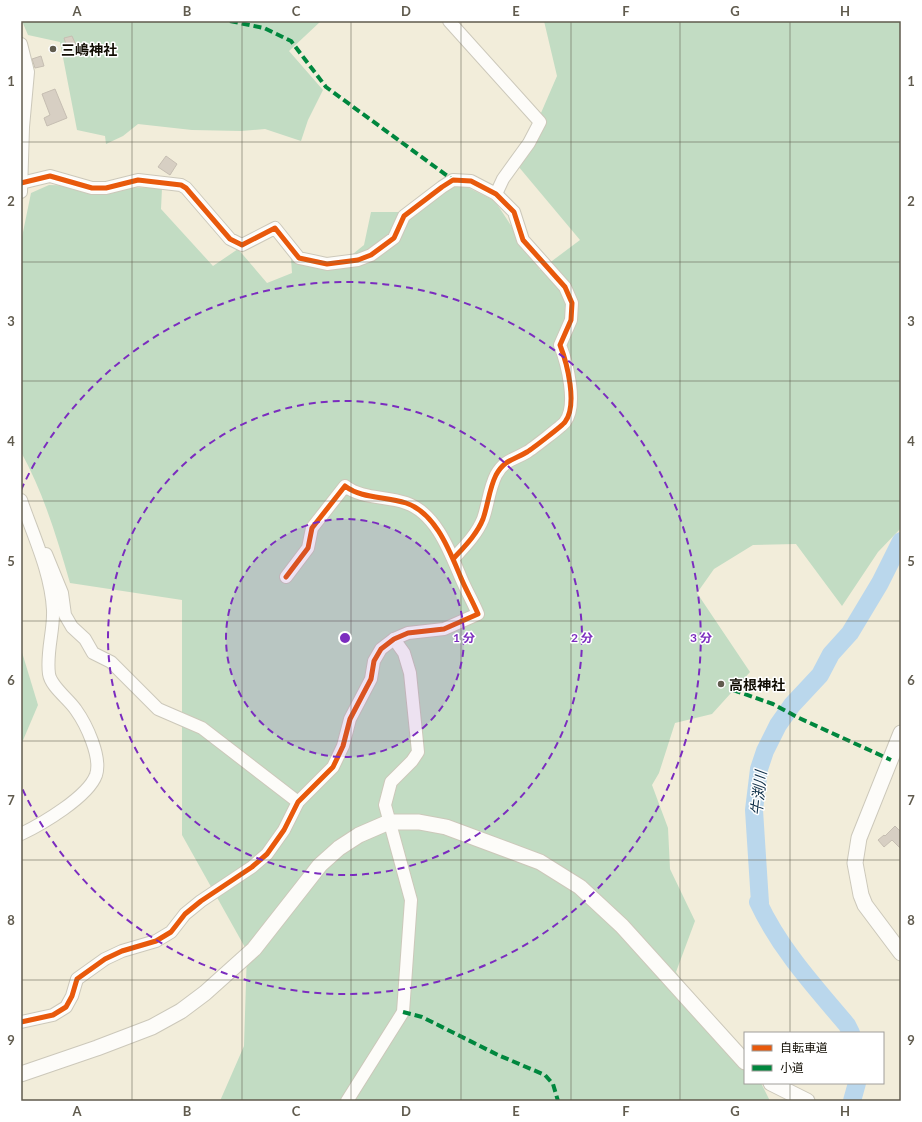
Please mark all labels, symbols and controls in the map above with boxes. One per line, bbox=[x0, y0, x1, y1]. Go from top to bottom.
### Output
text: A bbox=[71, 3, 82, 19]
text: B bbox=[183, 3, 192, 19]
text: C bbox=[292, 3, 301, 19]
text: D bbox=[401, 3, 411, 19]
text: E bbox=[512, 3, 520, 19]
text: F bbox=[622, 3, 630, 19]
text: G bbox=[730, 3, 740, 19]
text: H bbox=[840, 3, 850, 19]
place label: 三嶋神社 bbox=[61, 41, 117, 58]
marker: 三嶋神社 bbox=[48, 44, 58, 54]
text: 1 bbox=[7, 73, 15, 89]
text: 1 bbox=[907, 73, 915, 89]
text: 2 bbox=[7, 193, 15, 209]
text: 2 bbox=[907, 193, 915, 209]
text: 3 bbox=[7, 313, 15, 329]
text: 3 bbox=[907, 313, 915, 329]
text: 4 bbox=[7, 433, 15, 449]
text: 4 bbox=[907, 433, 915, 449]
text: 5 bbox=[7, 553, 15, 569]
text: 5 bbox=[907, 553, 915, 569]
text: 1 分 bbox=[453, 630, 475, 645]
text: 2 分 bbox=[571, 630, 593, 645]
text: 3 分 bbox=[690, 630, 712, 645]
centre of rings bbox=[338, 631, 352, 645]
text: 6 bbox=[7, 672, 15, 688]
text: 6 bbox=[907, 672, 915, 688]
place label: 高根神社 bbox=[729, 676, 785, 693]
marker: 高根神社 bbox=[716, 679, 726, 689]
water label: 牛渕川 bbox=[747, 768, 770, 816]
text: 7 bbox=[7, 792, 15, 808]
text: 7 bbox=[907, 792, 915, 808]
text: 8 bbox=[7, 912, 15, 928]
text: 8 bbox=[907, 912, 915, 928]
text: 9 bbox=[7, 1032, 15, 1048]
legend bbox=[744, 1032, 884, 1084]
text: 9 bbox=[907, 1032, 915, 1048]
text: 自転車道 bbox=[780, 1040, 828, 1055]
text: 小道 bbox=[780, 1060, 804, 1075]
text: A bbox=[71, 1103, 82, 1119]
text: B bbox=[183, 1103, 192, 1119]
text: C bbox=[292, 1103, 301, 1119]
text: D bbox=[401, 1103, 411, 1119]
text: E bbox=[512, 1103, 520, 1119]
text: F bbox=[622, 1103, 630, 1119]
text: G bbox=[730, 1103, 740, 1119]
text: H bbox=[840, 1103, 850, 1119]

